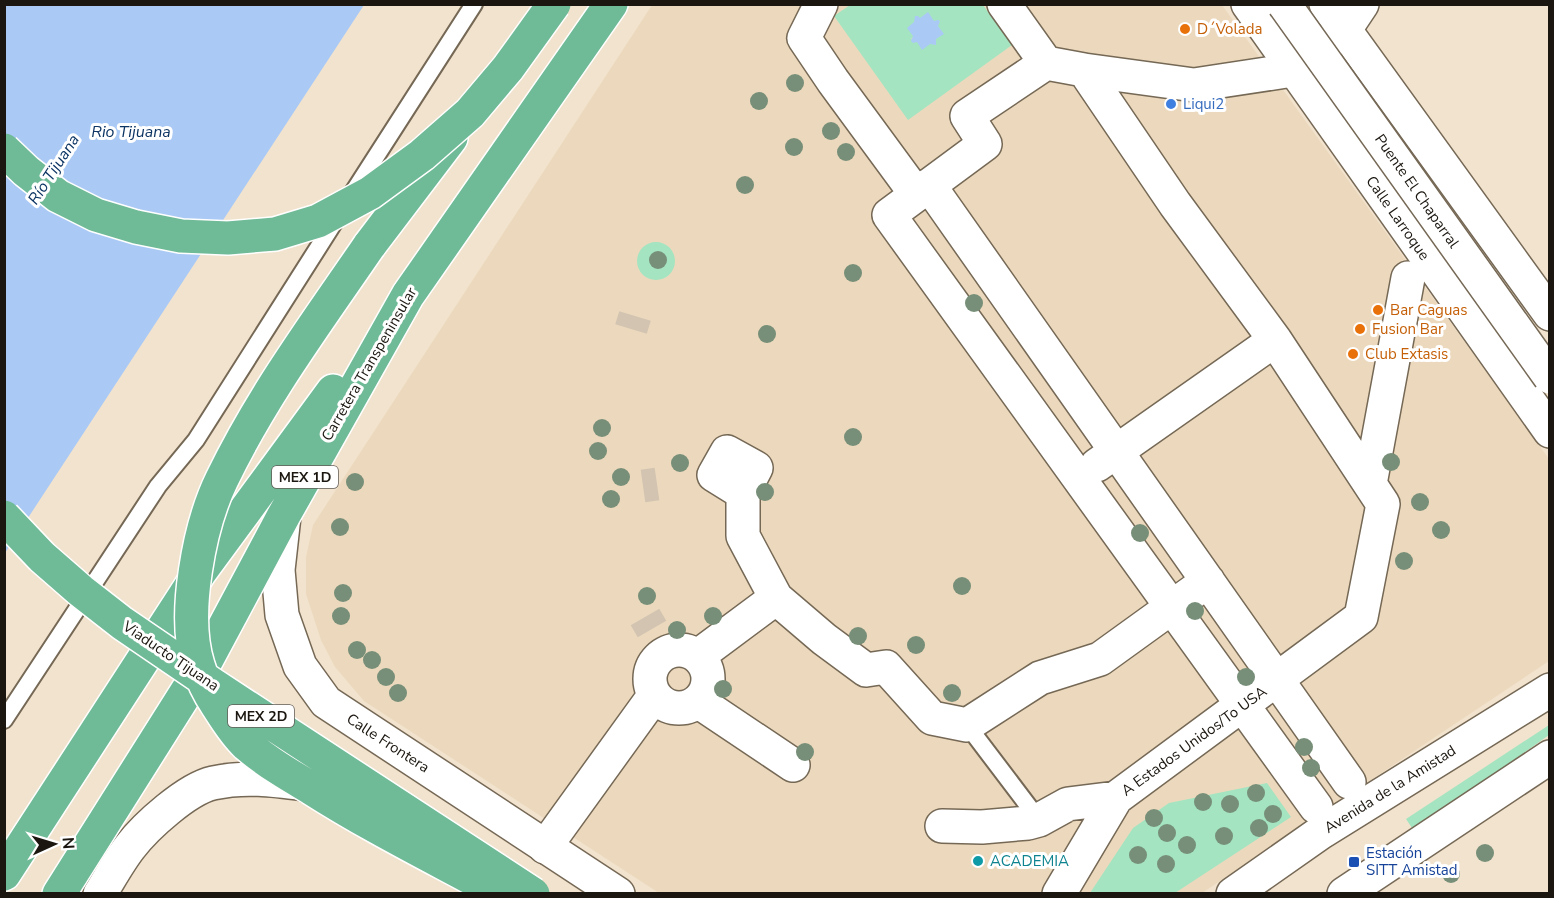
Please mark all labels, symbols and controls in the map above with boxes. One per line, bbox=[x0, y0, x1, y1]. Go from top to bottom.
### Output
place label: D´Volada bbox=[1197, 19, 1263, 39]
marker: D´Volada bbox=[1178, 22, 1192, 36]
place label: Liqui2 bbox=[1183, 94, 1224, 114]
marker: Liqui2 bbox=[1164, 97, 1178, 111]
water label: Rio Tijuana bbox=[91, 121, 171, 143]
water label: Río Tijuana bbox=[23, 130, 85, 209]
street label: Puente El Chaparral bbox=[1370, 130, 1464, 252]
street label: Calle Larroque bbox=[1362, 172, 1434, 264]
street label: Carretera Transpeninsular bbox=[317, 283, 422, 444]
place label: Bar Caguas bbox=[1390, 300, 1468, 320]
marker: Bar Caguas bbox=[1371, 303, 1385, 317]
place label: Fusion Bar bbox=[1372, 319, 1444, 339]
marker: Fusion Bar bbox=[1353, 322, 1367, 336]
place label: Club Extasis bbox=[1365, 344, 1448, 364]
marker: Club Extasis bbox=[1346, 347, 1360, 361]
road number: MEX 1D bbox=[272, 466, 338, 488]
street label: Viaducto Tijuana bbox=[118, 616, 223, 696]
street label: A Estados Unidos/To USA bbox=[1117, 681, 1271, 801]
road number: MEX 2D bbox=[228, 705, 294, 727]
street label: Calle Frontera bbox=[343, 709, 433, 777]
street label: Avenida de la Amistad bbox=[1320, 740, 1460, 838]
north arrow bbox=[24, 814, 84, 874]
text: N bbox=[57, 836, 79, 850]
place label: Estación SITT Amistad bbox=[1366, 843, 1458, 880]
place label: ACADEMIA bbox=[990, 851, 1069, 871]
marker: ACADEMIA bbox=[971, 854, 985, 868]
marker: Estación SITT Amistad bbox=[1347, 855, 1361, 869]

